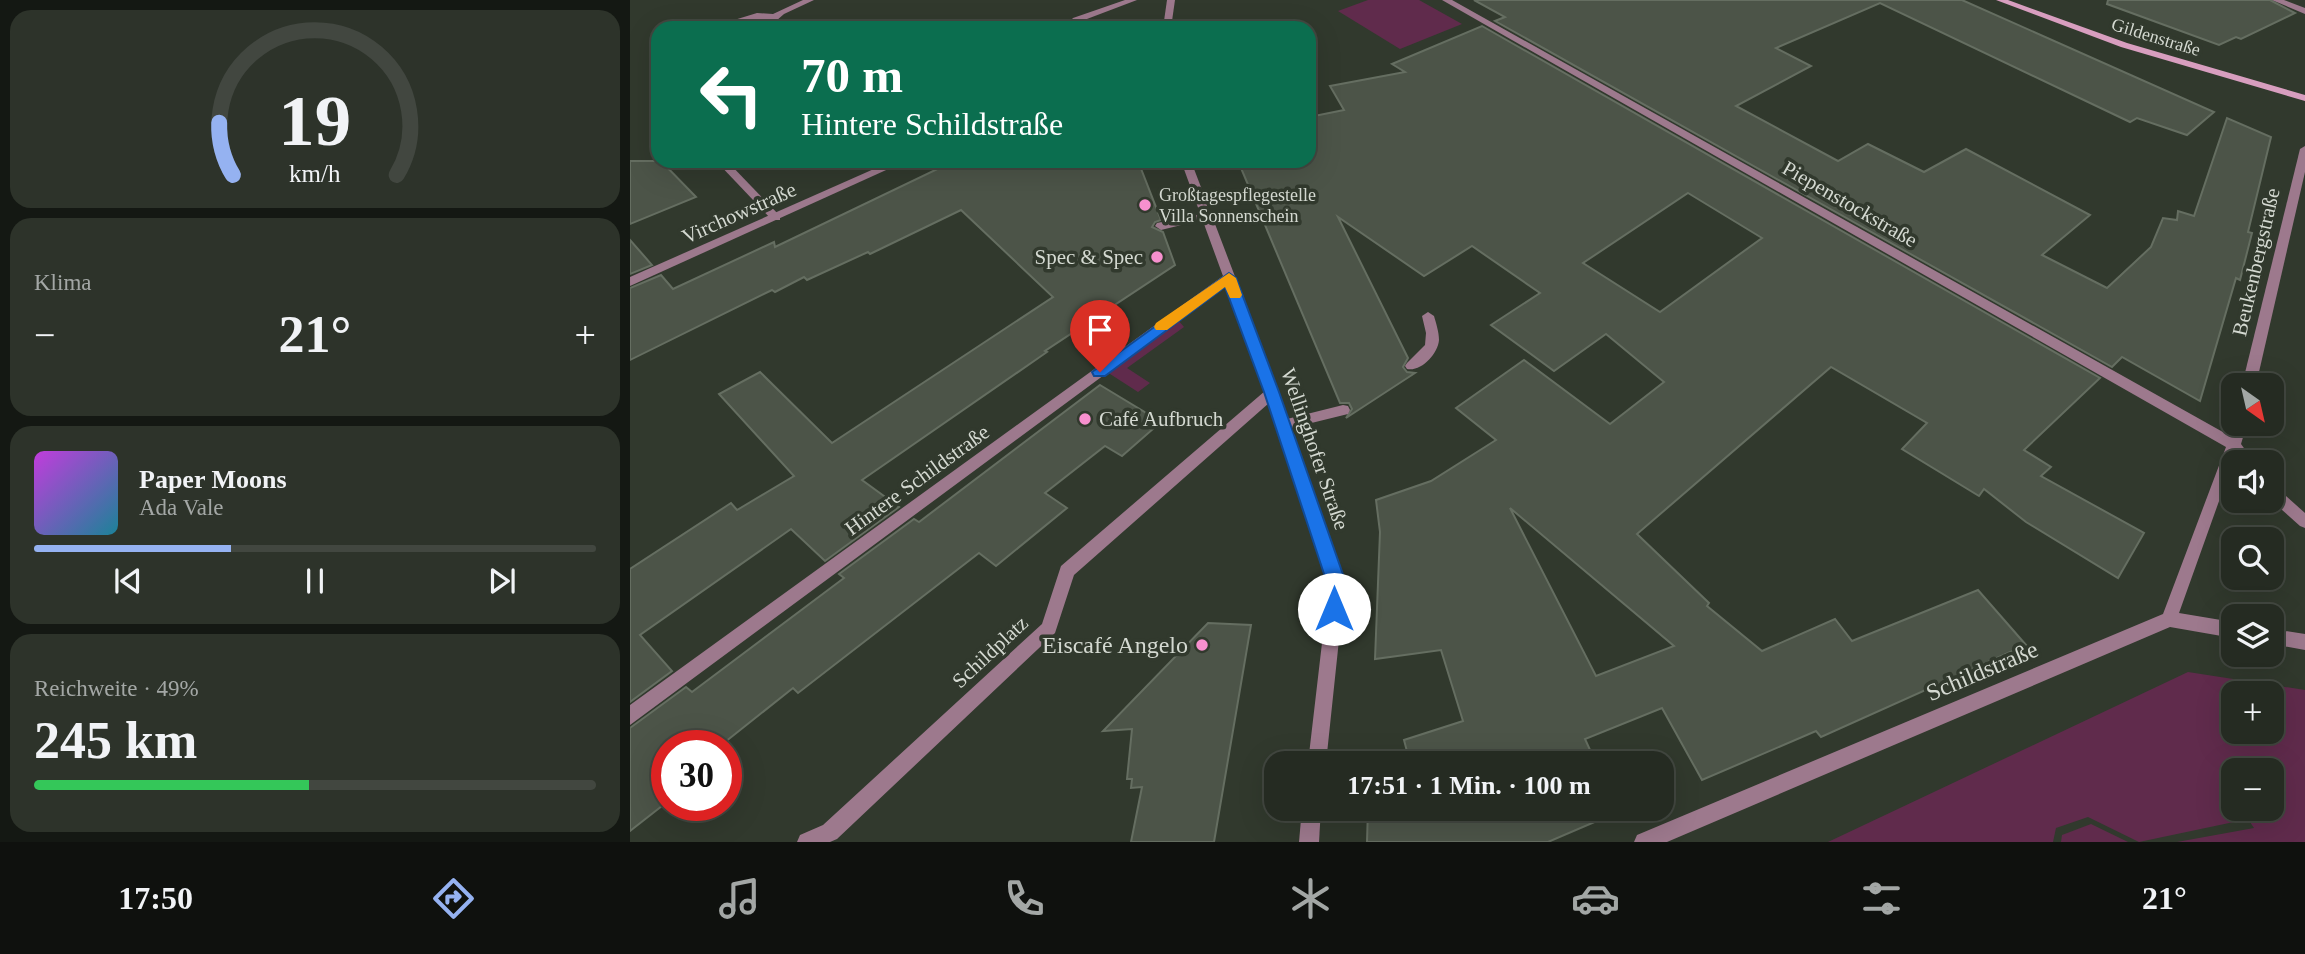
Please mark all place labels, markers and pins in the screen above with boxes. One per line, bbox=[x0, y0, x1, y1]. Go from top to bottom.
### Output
place label: Großtagespflegestelle Villa Sonnenschein bbox=[1159, 185, 1316, 226]
marker: Großtagespflegestelle Villa Sonnenschein bbox=[1137, 197, 1153, 213]
place label: Spec & Spec bbox=[1035, 245, 1143, 269]
marker: Spec & Spec bbox=[1149, 249, 1165, 265]
pin bbox=[1070, 300, 1130, 372]
place label: Café Aufbruch bbox=[1099, 407, 1224, 431]
marker: Café Aufbruch bbox=[1077, 411, 1093, 427]
place label: Eiscafé Angelo bbox=[1042, 632, 1188, 658]
marker: Eiscafé Angelo bbox=[1194, 637, 1210, 653]

